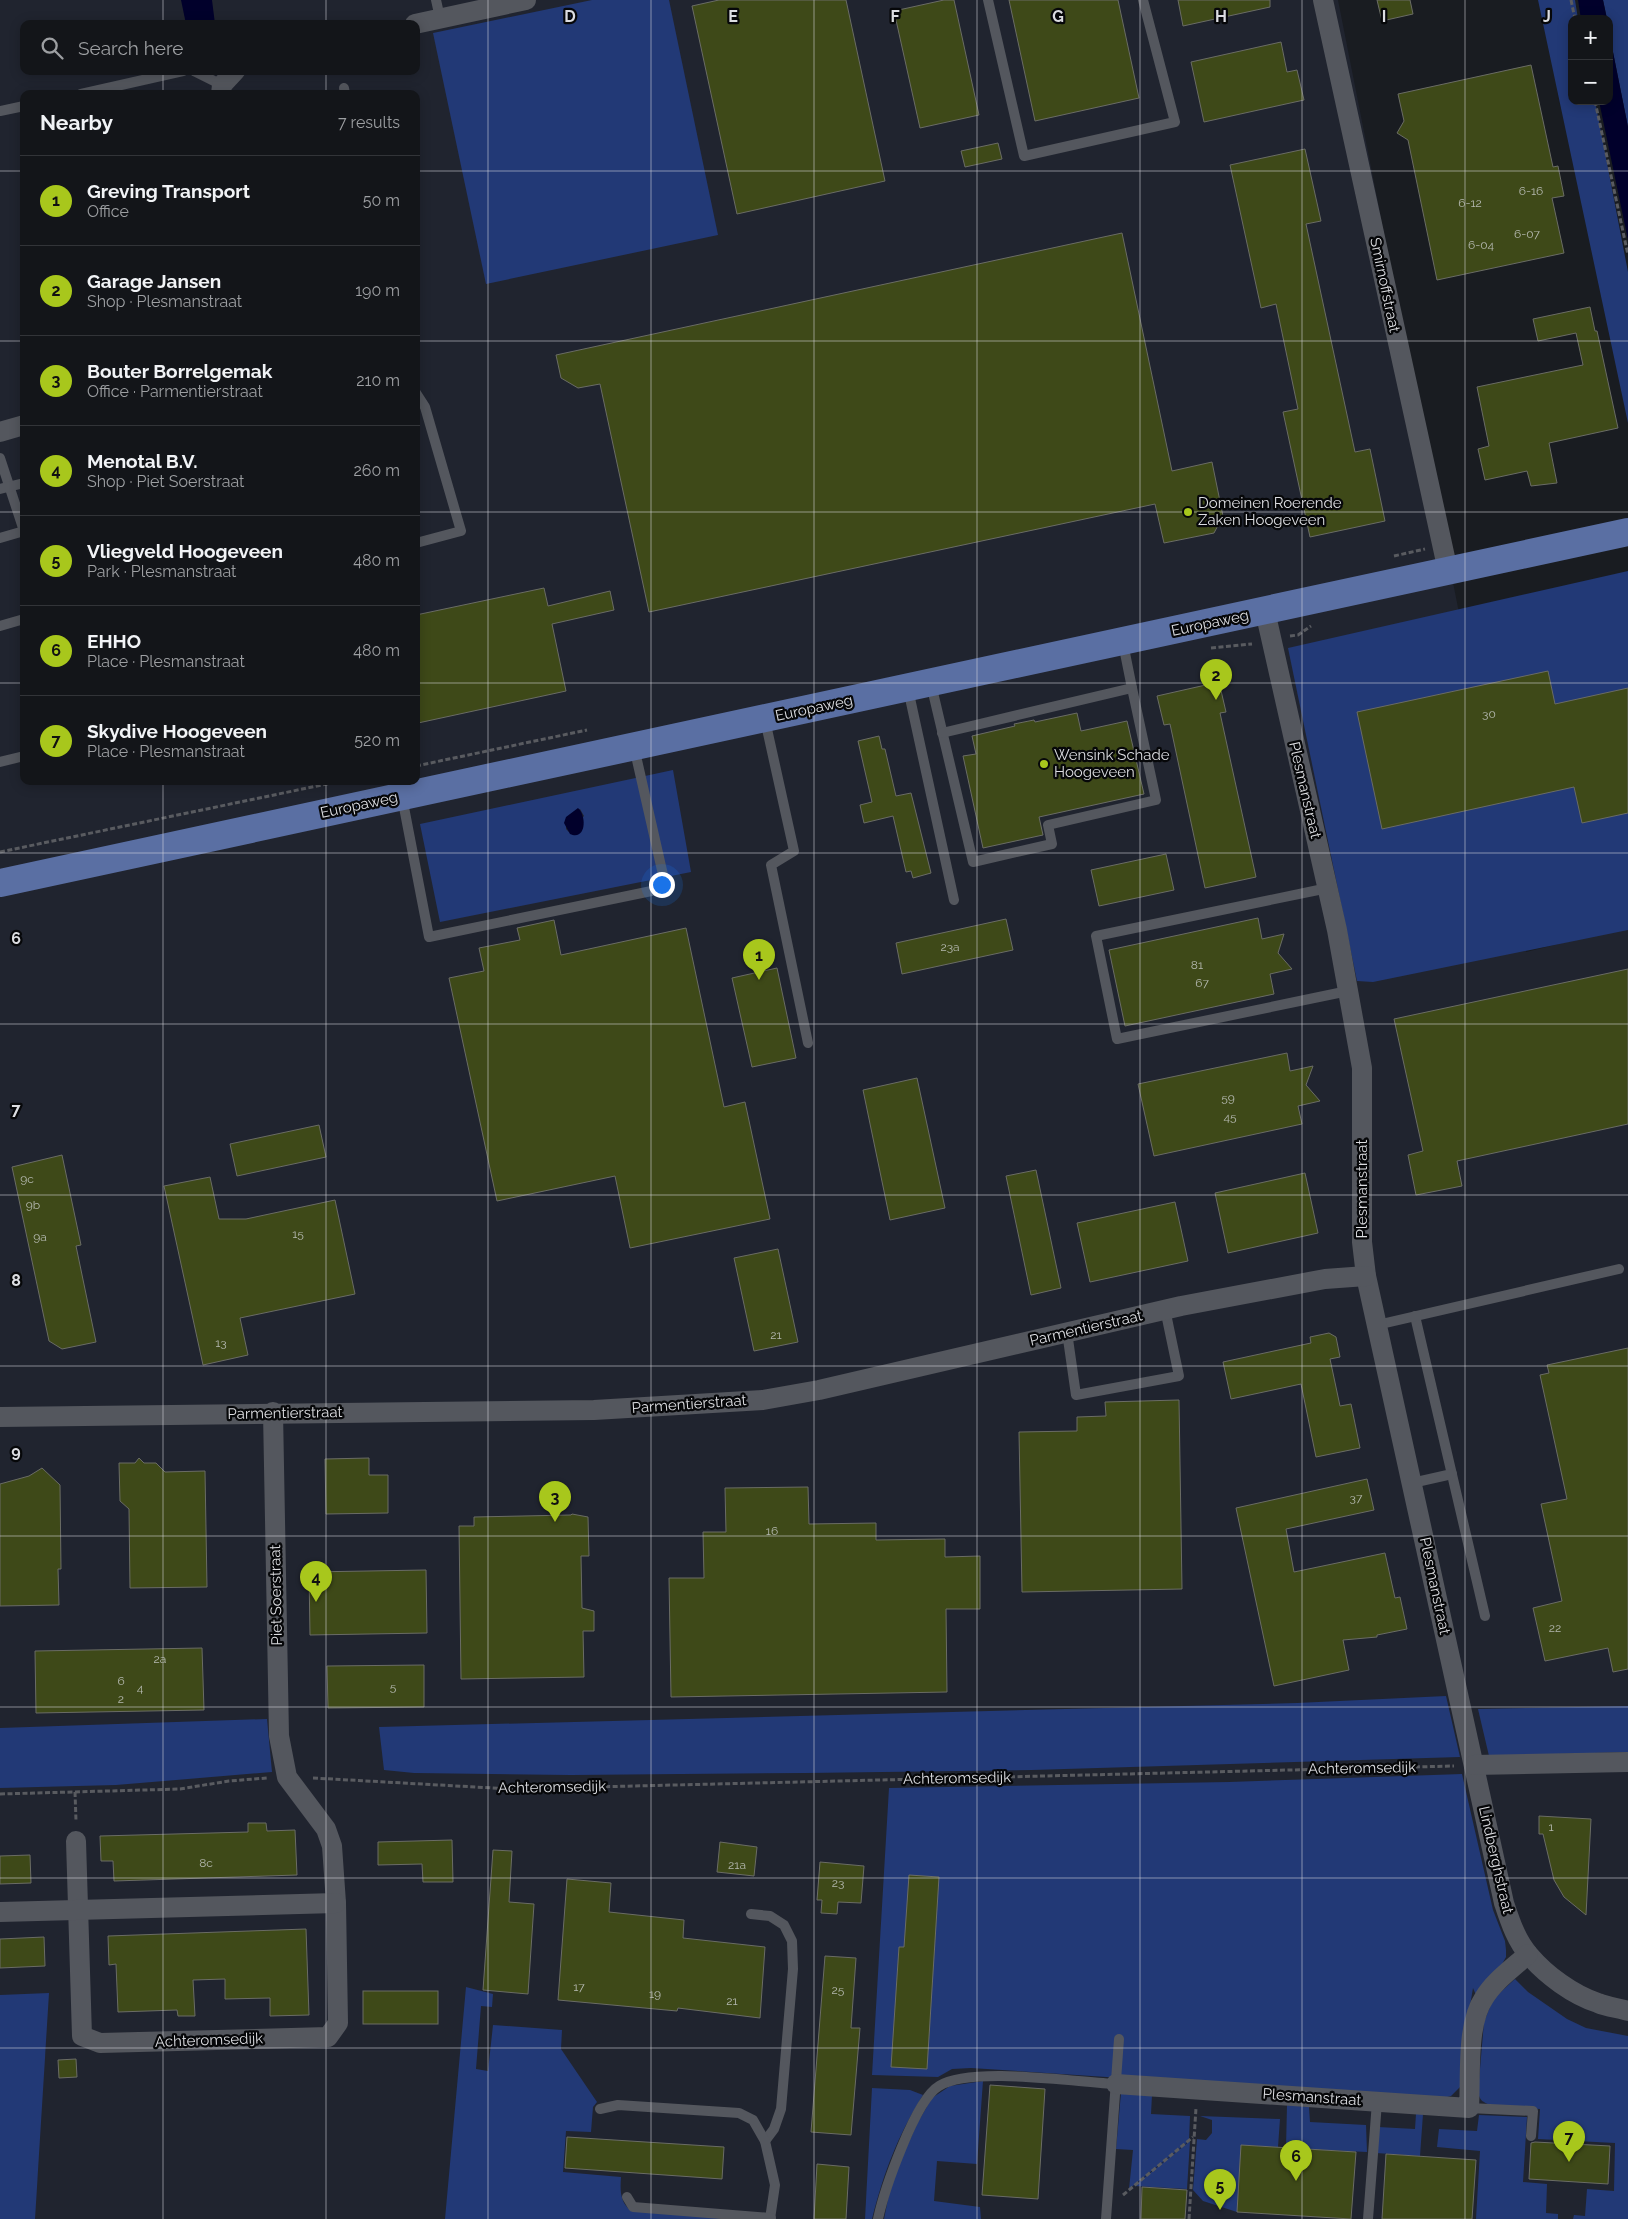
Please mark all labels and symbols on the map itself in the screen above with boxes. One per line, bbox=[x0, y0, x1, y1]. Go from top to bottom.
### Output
text: D bbox=[564, 7, 576, 26]
text: E bbox=[728, 7, 738, 26]
text: F bbox=[890, 7, 900, 26]
text: G bbox=[1052, 7, 1064, 26]
text: H bbox=[1215, 7, 1227, 26]
text: I bbox=[1382, 7, 1386, 26]
text: J bbox=[1543, 7, 1551, 26]
house number: 6-16 bbox=[1519, 184, 1543, 198]
house number: 6-12 bbox=[1458, 196, 1482, 210]
house number: 6-07 bbox=[1514, 227, 1541, 241]
street label: Smirnoffstraat bbox=[1366, 236, 1404, 334]
house number: 6-04 bbox=[1468, 238, 1495, 252]
place label: Domeinen Roerende Zaken Hoogeveen bbox=[1198, 494, 1342, 529]
marker: Domeinen Roerende Zaken Hoogeveen bbox=[1182, 506, 1194, 518]
street label: Europaweg bbox=[1169, 606, 1251, 640]
pin: 2 bbox=[1200, 659, 1232, 700]
street label: Europaweg bbox=[773, 691, 855, 725]
house number: 30 bbox=[1482, 707, 1496, 721]
street label: Plesmanstraat bbox=[1285, 740, 1325, 840]
place label: Wensink Schade Hoogeveen bbox=[1054, 746, 1170, 781]
marker: Wensink Schade Hoogeveen bbox=[1038, 758, 1050, 770]
street label: Europaweg bbox=[318, 788, 400, 822]
your location bbox=[649, 872, 675, 898]
text: 6 bbox=[11, 929, 21, 948]
pin: 1 bbox=[743, 939, 775, 980]
house number: 23a bbox=[940, 940, 960, 954]
house number: 81 bbox=[1191, 958, 1203, 972]
house number: 67 bbox=[1195, 976, 1209, 990]
house number: 59 bbox=[1221, 1091, 1235, 1105]
text: 7 bbox=[12, 1100, 21, 1119]
house number: 45 bbox=[1223, 1110, 1237, 1124]
street label: Plesmanstraat bbox=[1353, 1140, 1371, 1239]
house number: 9c bbox=[20, 1172, 34, 1186]
house number: 9b bbox=[26, 1198, 40, 1212]
house number: 15 bbox=[292, 1227, 304, 1241]
house number: 9a bbox=[33, 1230, 47, 1244]
text: 8 bbox=[11, 1271, 21, 1290]
street label: Parmentierstraat bbox=[1028, 1306, 1144, 1350]
house number: 21 bbox=[770, 1328, 782, 1342]
house number: 13 bbox=[215, 1336, 227, 1350]
street label: Parmentierstraat bbox=[631, 1391, 747, 1417]
street label: Parmentierstraat bbox=[227, 1403, 343, 1423]
text: 9 bbox=[11, 1442, 21, 1461]
pin: 3 bbox=[539, 1481, 571, 1522]
house number: 37 bbox=[1350, 1491, 1363, 1505]
house number: 16 bbox=[766, 1524, 778, 1538]
street label: Plesmanstraat bbox=[1416, 1536, 1454, 1636]
street label: Piet Soerstraat bbox=[266, 1544, 286, 1646]
pin: 4 bbox=[300, 1561, 332, 1602]
house number: 22 bbox=[1549, 1621, 1561, 1635]
house number: 2a bbox=[154, 1652, 166, 1666]
house number: 6 bbox=[117, 1674, 125, 1688]
house number: 5 bbox=[390, 1680, 397, 1694]
house number: 4 bbox=[137, 1681, 144, 1695]
house number: 2 bbox=[118, 1692, 124, 1706]
street label: Achteromsedijk bbox=[1308, 1758, 1416, 1778]
street label: Achteromsedijk bbox=[903, 1768, 1011, 1788]
street label: Achteromsedijk bbox=[498, 1777, 606, 1797]
street label: Lindberghstraat bbox=[1475, 1804, 1517, 1916]
house number: 1 bbox=[1548, 1820, 1554, 1834]
house number: 8c bbox=[199, 1856, 213, 1870]
house number: 21a bbox=[728, 1858, 746, 1872]
house number: 23 bbox=[832, 1876, 844, 1890]
house number: 17 bbox=[573, 1980, 585, 1994]
house number: 25 bbox=[832, 1983, 845, 1997]
house number: 19 bbox=[649, 1987, 661, 2001]
house number: 21 bbox=[726, 1994, 738, 2008]
street label: Achteromsedijk bbox=[155, 2029, 263, 2051]
street label: Plesmanstraat bbox=[1262, 2085, 1362, 2109]
pin: 7 bbox=[1553, 2121, 1585, 2162]
pin: 6 bbox=[1280, 2140, 1312, 2181]
pin: 5 bbox=[1204, 2169, 1236, 2210]

